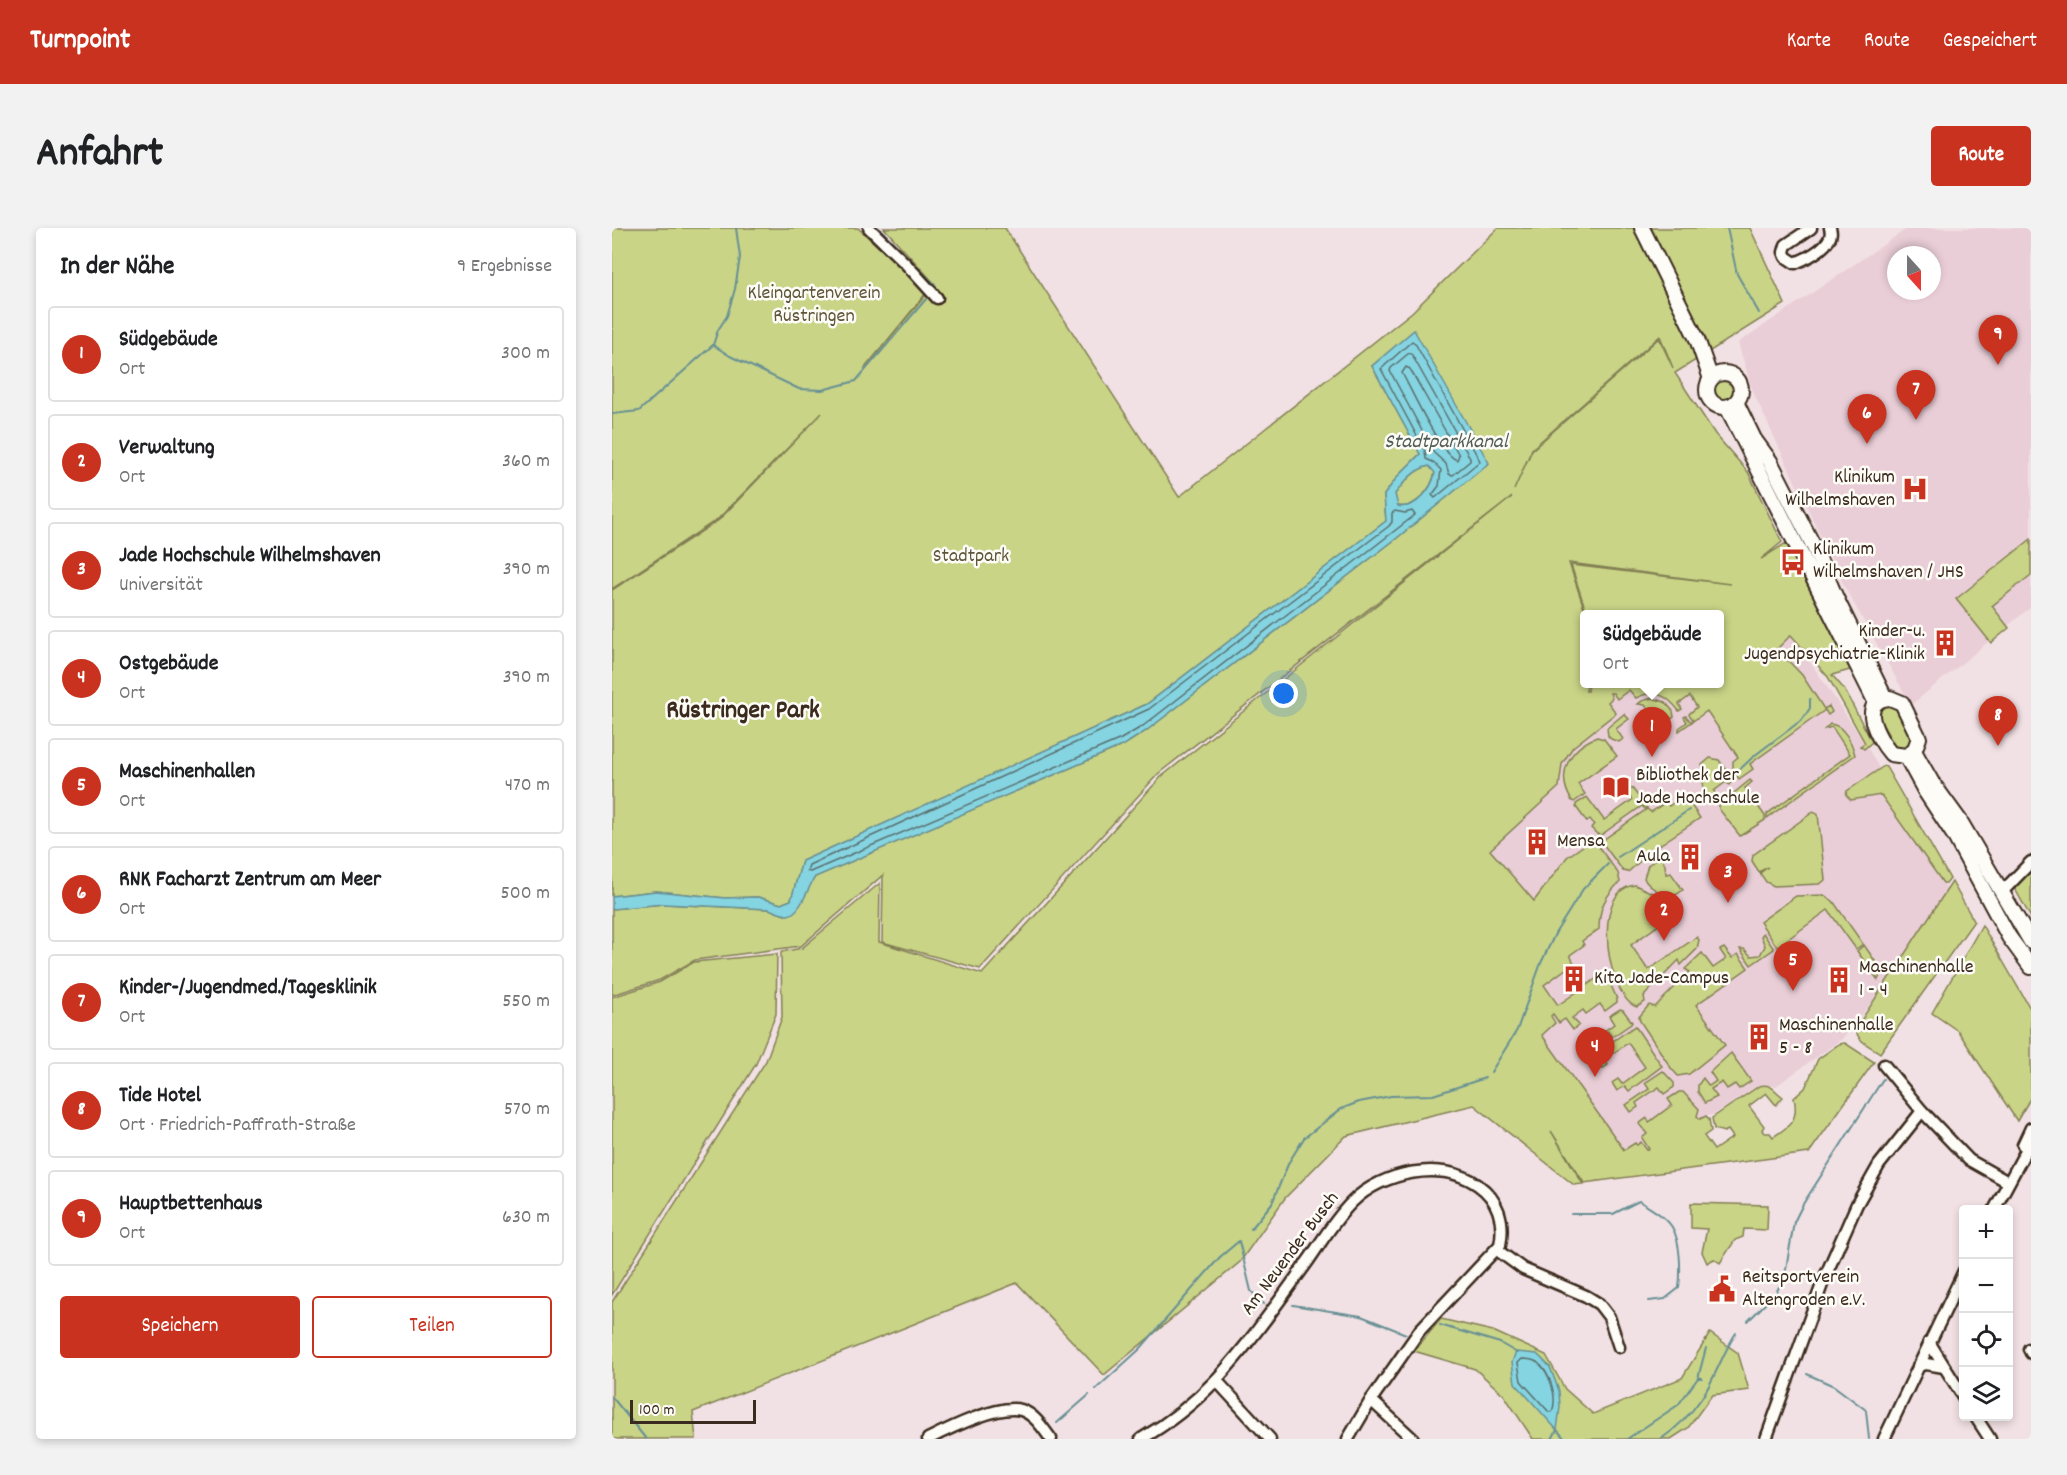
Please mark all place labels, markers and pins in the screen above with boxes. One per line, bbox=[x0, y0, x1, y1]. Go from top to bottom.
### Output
pin: 9 bbox=[1978, 316, 2018, 365]
pin: 7 bbox=[1896, 370, 1936, 420]
pin: 6 bbox=[1848, 394, 1886, 444]
place label: Klinikum Wilhelmshaven bbox=[1785, 464, 1895, 515]
hospital icon: Klinikum Wilhelmshaven bbox=[1900, 474, 1930, 504]
place label: Klinikum Wilhelmshaven / JHS bbox=[1813, 536, 1964, 587]
bus stop icon: Klinikum Wilhelmshaven / JHS bbox=[1778, 547, 1808, 577]
place label: Kinder-u. Jugendpsychiatrie-Klinik bbox=[1744, 618, 1925, 669]
building icon: Kinder-u. Jugendpsychiatrie-Klinik bbox=[1930, 628, 1960, 658]
pin: 8 bbox=[1978, 696, 2018, 746]
pin: 1 bbox=[1632, 708, 1672, 757]
place label: Bibliothek der Jade Hochschule bbox=[1636, 762, 1760, 813]
library icon: Bibliothek der Jade Hochschule bbox=[1601, 772, 1631, 802]
building icon: Mensa bbox=[1522, 827, 1552, 857]
place label: Mensa bbox=[1557, 828, 1605, 856]
building icon: Aula bbox=[1675, 842, 1705, 872]
place label: Aula bbox=[1636, 843, 1671, 871]
pin: 3 bbox=[1708, 854, 1748, 903]
pin: 2 bbox=[1644, 892, 1684, 941]
pin: 5 bbox=[1774, 942, 1812, 991]
place label: Maschinenhalle 1 - 4 bbox=[1859, 954, 1974, 1005]
building icon: Kita Jade-Campus bbox=[1559, 964, 1589, 994]
place label: Kita Jade-Campus bbox=[1594, 965, 1729, 993]
building icon: Maschinenhalle 1 - 4 bbox=[1824, 965, 1854, 995]
place label: Maschinenhalle 5 - 8 bbox=[1779, 1012, 1894, 1063]
building icon: Maschinenhalle 5 - 8 bbox=[1744, 1022, 1774, 1052]
pin: 4 bbox=[1576, 1028, 1614, 1077]
place label: Reitsportverein Altengroden e.V. bbox=[1742, 1264, 1865, 1315]
public building icon: Reitsportverein Altengroden e.V. bbox=[1707, 1274, 1737, 1304]

